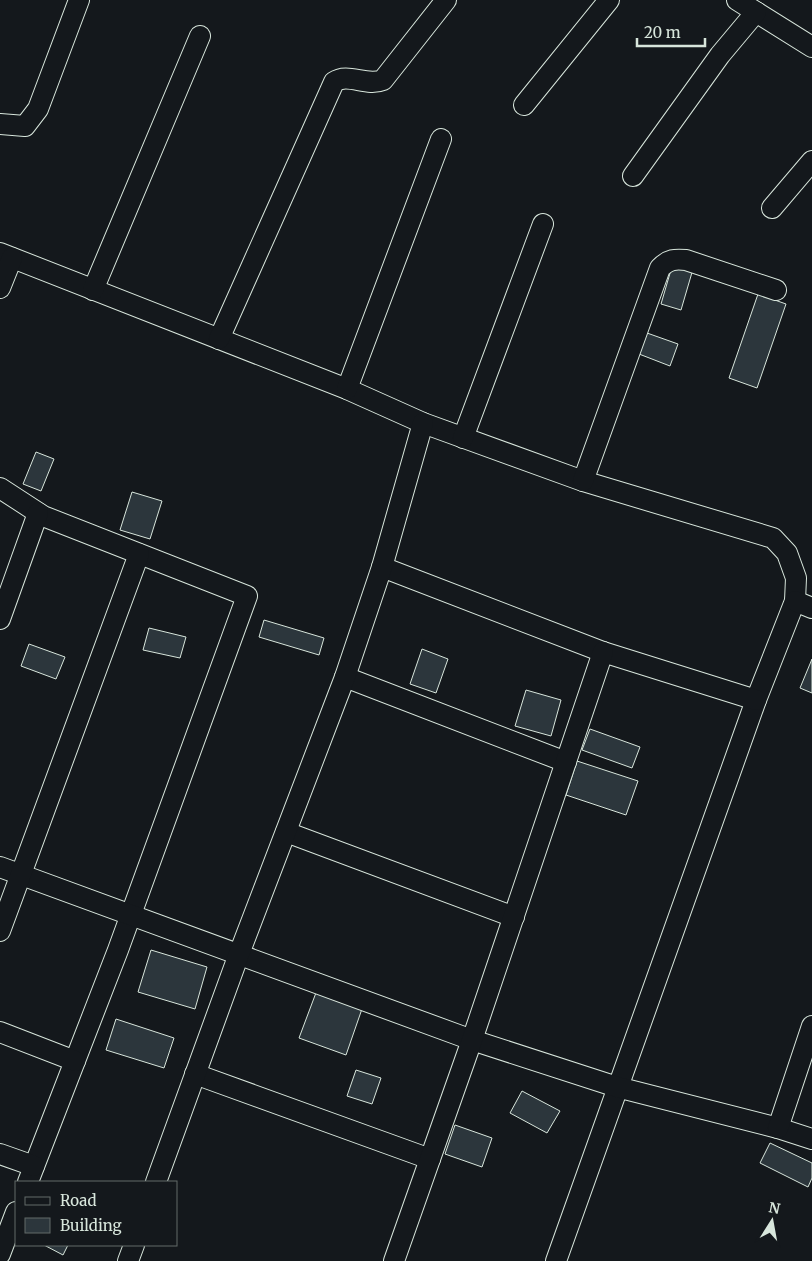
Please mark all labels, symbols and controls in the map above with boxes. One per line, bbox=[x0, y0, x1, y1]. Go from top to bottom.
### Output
scale bar bbox=[637, 15, 704, 47]
text: 20 m bbox=[644, 23, 681, 42]
legend bbox=[15, 1181, 178, 1246]
text: Road bbox=[60, 1191, 96, 1210]
north arrow bbox=[747, 1196, 797, 1246]
text: N bbox=[767, 1198, 782, 1218]
text: Building bbox=[60, 1216, 122, 1235]

